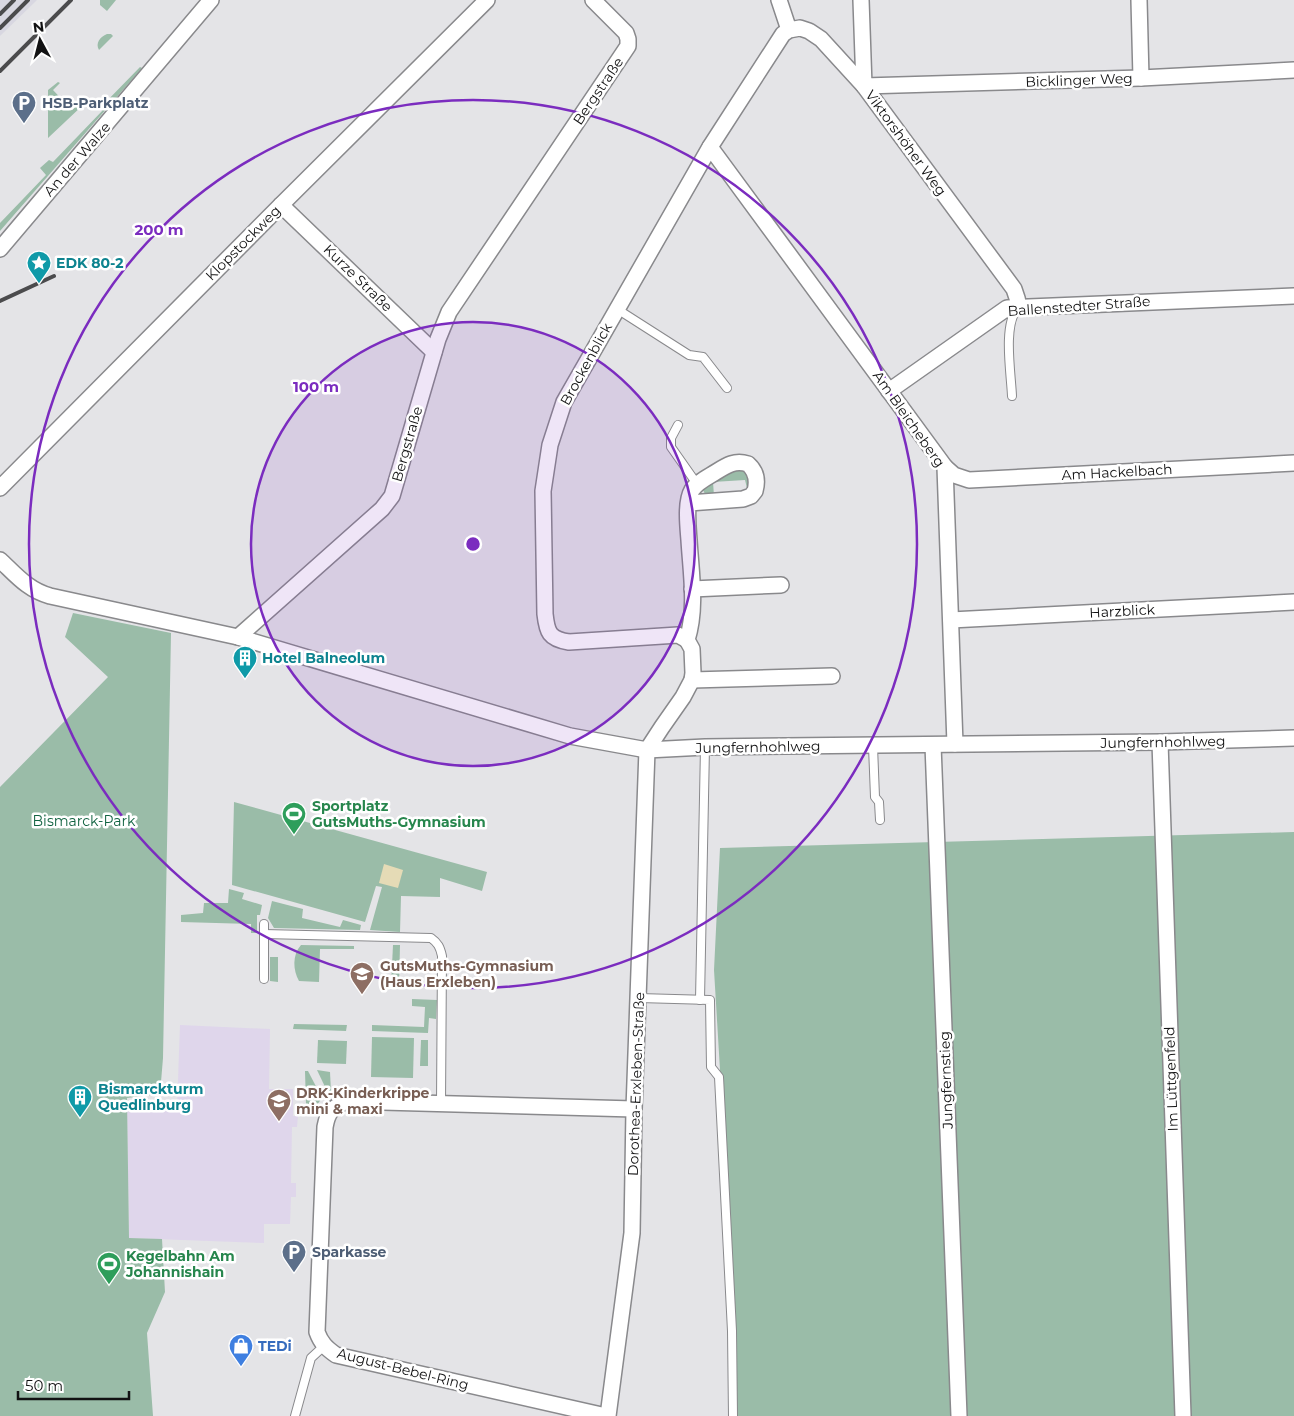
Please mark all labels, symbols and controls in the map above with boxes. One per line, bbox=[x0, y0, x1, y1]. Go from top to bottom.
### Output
north arrow bbox=[15, 15, 65, 65]
text: N bbox=[32, 17, 45, 37]
street label: Bergstraße bbox=[569, 54, 627, 128]
street label: Bicklinger Weg bbox=[1025, 69, 1133, 91]
street label: Viktorshöher Weg bbox=[862, 87, 950, 199]
parking icon: HSB-Parkplatz bbox=[11, 90, 37, 124]
place label: HSB-Parkplatz bbox=[42, 94, 149, 112]
street label: An der Walze bbox=[40, 118, 114, 200]
street label: Klopstockweg bbox=[202, 202, 284, 284]
text: 200 m bbox=[134, 220, 184, 239]
street label: Kurze Straße bbox=[320, 241, 396, 315]
place icon: EDK 80-2 bbox=[26, 250, 52, 284]
place label: EDK 80-2 bbox=[56, 254, 124, 272]
street label: Ballenstedter Straße bbox=[1007, 292, 1151, 320]
street label: Brockenblick bbox=[556, 319, 616, 408]
street label: Am Bleicheberg bbox=[869, 367, 949, 471]
text: 100 m bbox=[293, 377, 339, 396]
street label: Bergstraße bbox=[388, 404, 426, 484]
street label: Am Hackelbach bbox=[1061, 460, 1173, 484]
centre of rings bbox=[464, 535, 482, 553]
street label: Harzblick bbox=[1089, 600, 1156, 622]
building icon: Hotel Balneolum bbox=[232, 645, 258, 679]
place label: Hotel Balneolum bbox=[262, 649, 385, 667]
street label: Jungfernhohlweg bbox=[1099, 732, 1226, 752]
street label: Jungfernhohlweg bbox=[694, 737, 821, 757]
place label: Sportplatz GutsMuths-Gymnasium bbox=[312, 797, 486, 831]
sports icon: Sportplatz GutsMuths-Gymnasium bbox=[281, 801, 307, 835]
park label: Bismarck-Park bbox=[33, 812, 136, 830]
place label: GutsMuths-Gymnasium (Haus Erxleben) bbox=[380, 957, 554, 991]
school or university icon: GutsMuths-Gymnasium (Haus Erxleben) bbox=[349, 961, 375, 995]
street label: Dorothea-Erxleben-Straße bbox=[624, 992, 648, 1176]
street label: Im Lüttgenfeld bbox=[1160, 1026, 1182, 1132]
street label: Jungfernstieg bbox=[935, 1031, 957, 1130]
place label: Bismarckturm Quedlinburg bbox=[98, 1080, 203, 1114]
building icon: Bismarckturm Quedlinburg bbox=[67, 1084, 93, 1118]
place label: DRK-Kinderkrippe mini & maxi bbox=[296, 1084, 430, 1118]
school or university icon: DRK-Kinderkrippe mini & maxi bbox=[266, 1088, 292, 1122]
parking icon: Sparkasse bbox=[281, 1239, 307, 1273]
place label: Sparkasse bbox=[312, 1243, 387, 1261]
place label: Kegelbahn Am Johannishain bbox=[125, 1247, 235, 1281]
sports icon: Kegelbahn Am Johannishain bbox=[96, 1251, 122, 1285]
shop icon: TEDi bbox=[228, 1333, 254, 1367]
place label: TEDi bbox=[258, 1337, 292, 1355]
street label: August-Bebel-Ring bbox=[335, 1344, 471, 1394]
scale bar bbox=[18, 1368, 129, 1400]
text: 50 m bbox=[25, 1376, 63, 1395]

